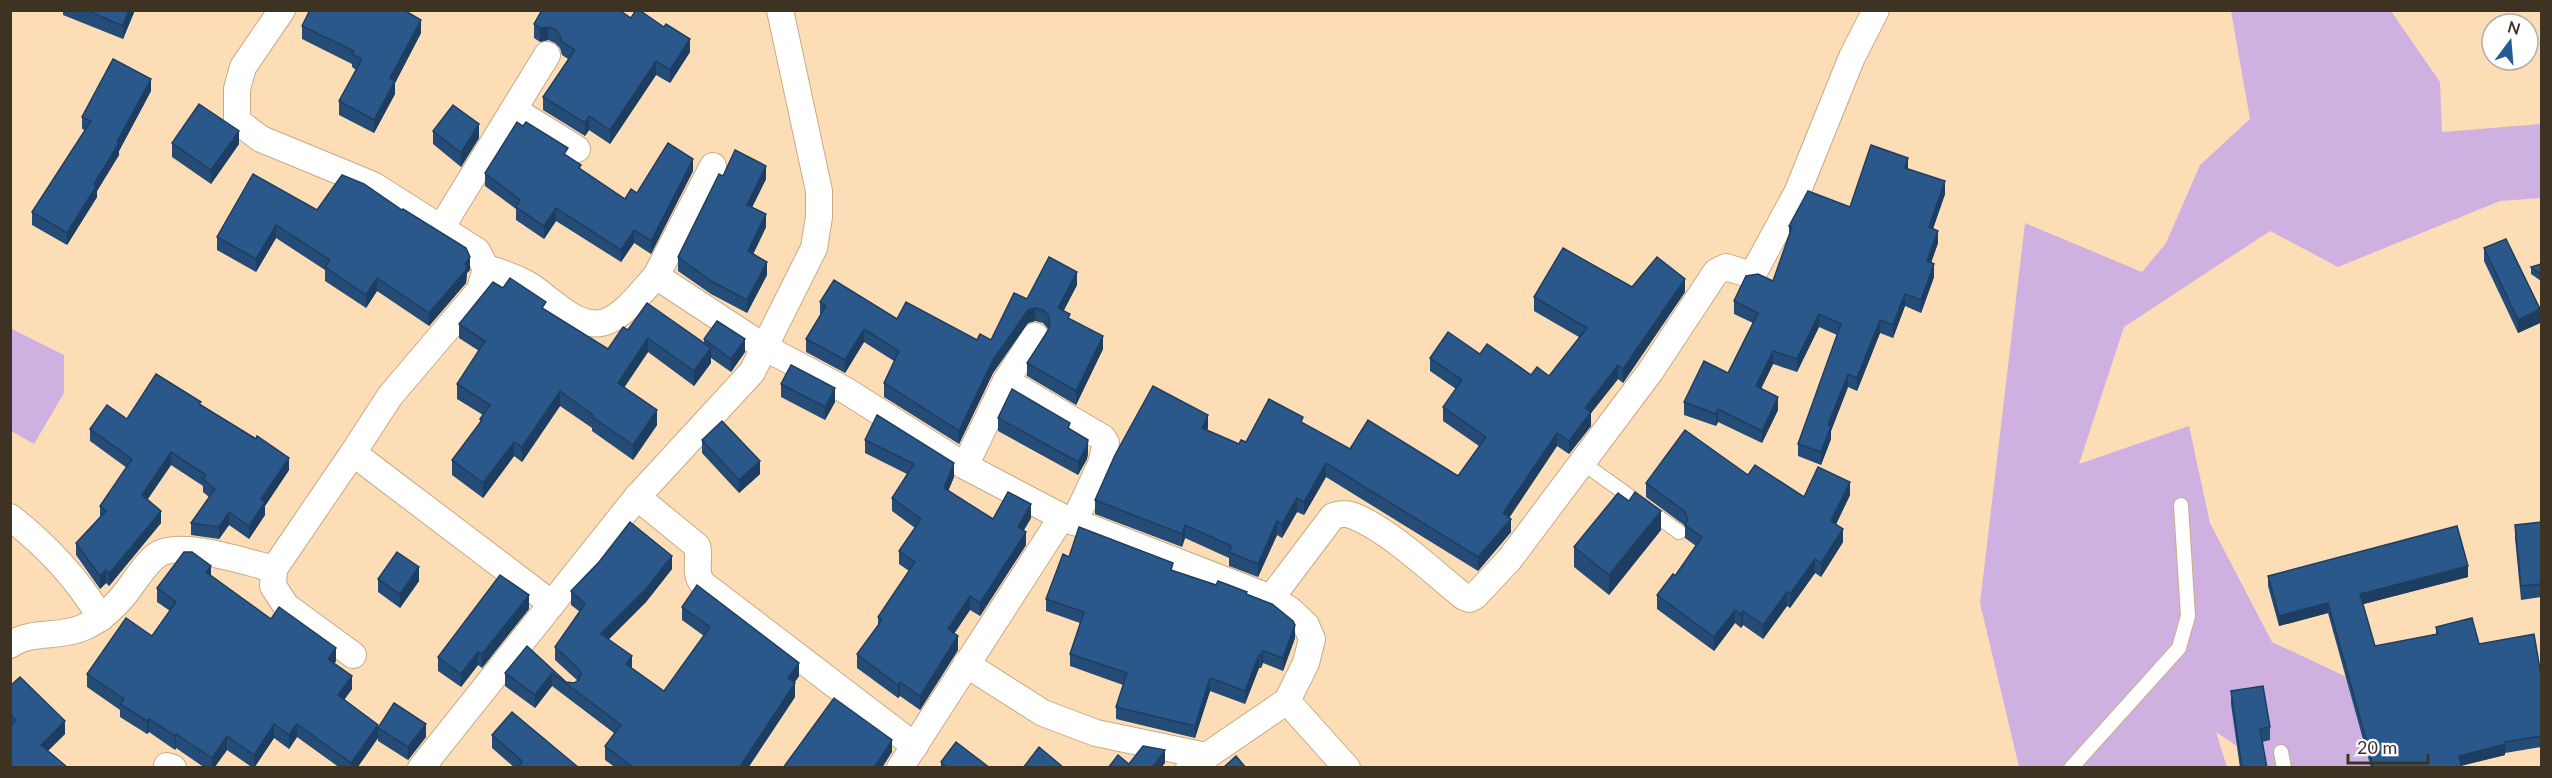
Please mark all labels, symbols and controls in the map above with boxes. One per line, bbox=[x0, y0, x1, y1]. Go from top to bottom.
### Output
north arrow bbox=[2480, 12, 2540, 72]
text: N bbox=[2506, 16, 2523, 38]
scale bar bbox=[2348, 727, 2428, 765]
text: 20 m bbox=[2357, 736, 2397, 758]

